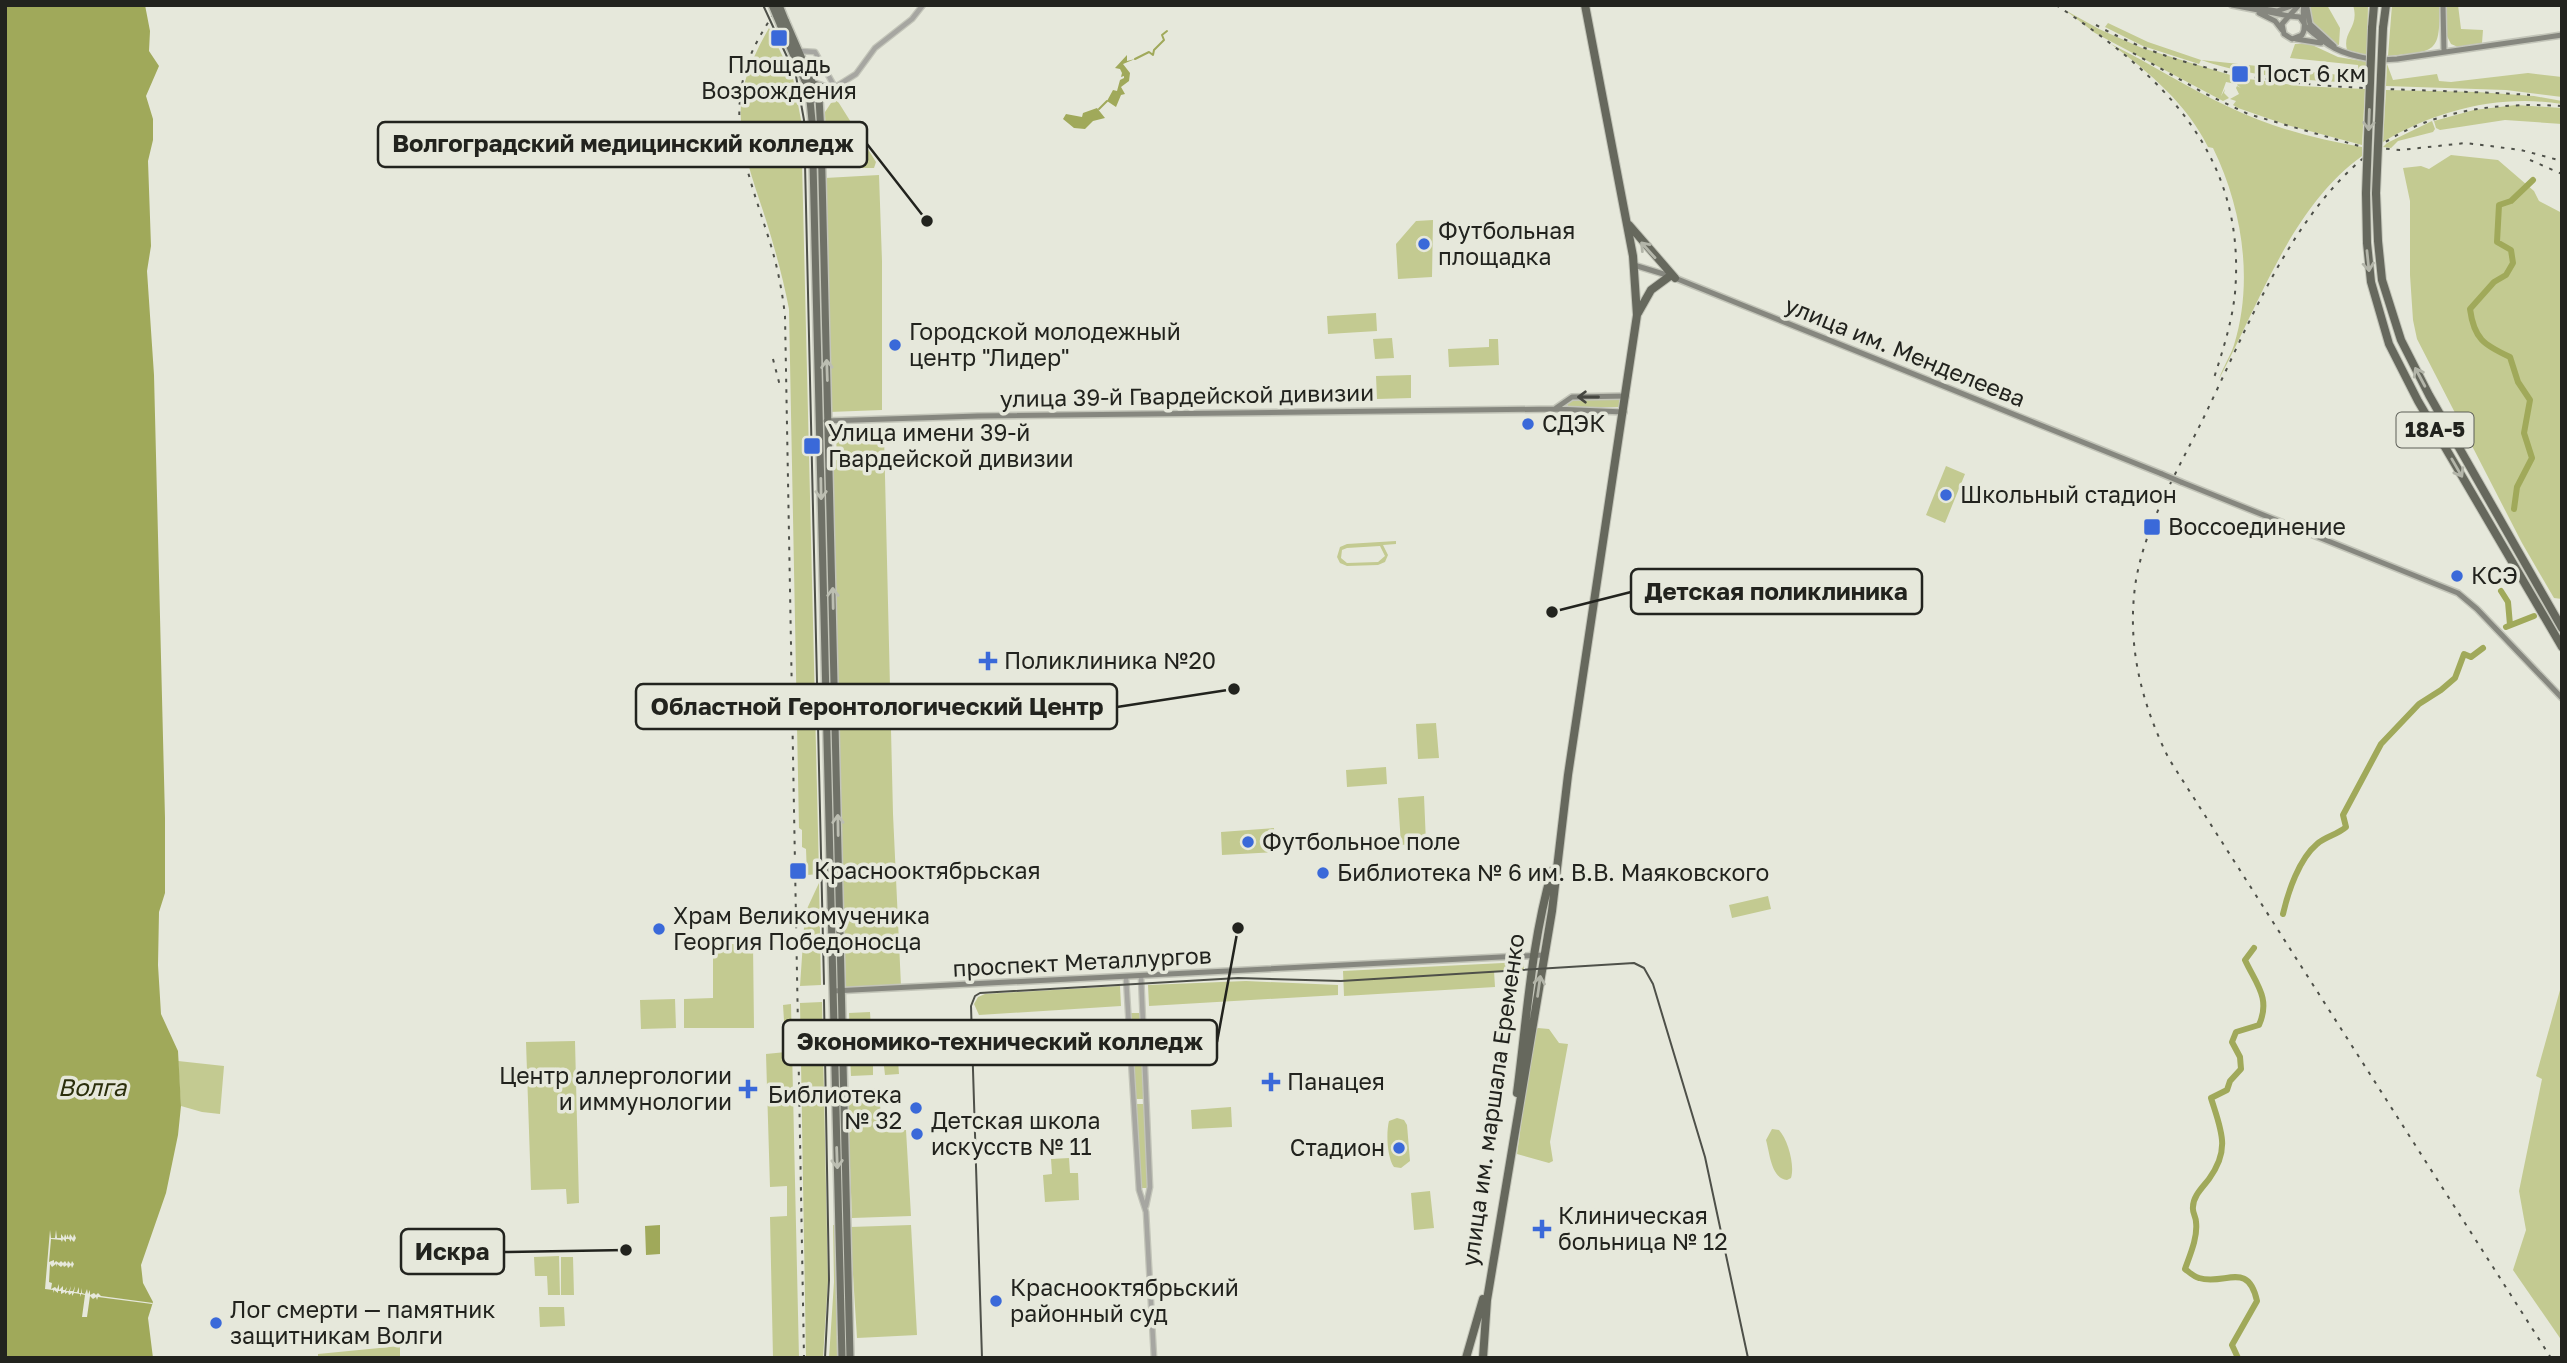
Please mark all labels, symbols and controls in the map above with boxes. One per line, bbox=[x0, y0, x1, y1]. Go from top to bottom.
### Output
marker: Площадь Возрождения bbox=[769, 28, 789, 48]
place label: Площадь Возрождения bbox=[701, 50, 857, 104]
place label: Пост 6 км bbox=[2256, 59, 2366, 87]
marker: Пост 6 км bbox=[2230, 64, 2250, 84]
one-way arrow bbox=[2362, 109, 2375, 132]
callout: Волгоградский медицинский колледж bbox=[378, 122, 867, 167]
text: Волгоградский медицинский колледж bbox=[392, 128, 854, 157]
place label: Футбольная площадка bbox=[1438, 216, 1575, 270]
marker: Футбольная площадка bbox=[1416, 236, 1432, 252]
one-way arrow bbox=[1640, 241, 1656, 259]
one-way arrow bbox=[2362, 249, 2375, 272]
street label: улица им. Менделеева bbox=[1781, 290, 2030, 412]
place label: Городской молодежный центр "Лидер" bbox=[909, 317, 1181, 371]
marker: Городской молодежный центр "Лидер" bbox=[887, 337, 903, 353]
one-way arrow bbox=[820, 359, 834, 382]
one-way arrow bbox=[2412, 367, 2426, 388]
street label: улица 39-й Гвардейской дивизии bbox=[999, 378, 1374, 412]
one-way arrow bbox=[1577, 390, 1600, 404]
place label: СДЭК bbox=[1542, 409, 1605, 437]
road number: 18А-5 bbox=[2396, 412, 2474, 448]
marker: СДЭК bbox=[1520, 416, 1536, 432]
place label: Улица имени 39-й Гвардейской дивизии bbox=[828, 418, 1074, 472]
marker: Улица имени 39-й Гвардейской дивизии bbox=[802, 436, 822, 456]
one-way arrow bbox=[2450, 457, 2464, 477]
one-way arrow bbox=[814, 477, 828, 500]
place label: Школьный стадион bbox=[1960, 480, 2177, 508]
marker: Школьный стадион bbox=[1938, 487, 1954, 503]
place label: Воссоединение bbox=[2168, 512, 2346, 540]
marker: Воссоединение bbox=[2142, 517, 2162, 537]
place label: КСЭ bbox=[2471, 561, 2518, 589]
marker: КСЭ bbox=[2449, 568, 2465, 584]
callout: Детская поликлиника bbox=[1631, 569, 1922, 614]
text: Детская поликлиника bbox=[1644, 576, 1908, 605]
one-way arrow bbox=[826, 587, 839, 610]
place label: Поликлиника №20 bbox=[1004, 646, 1216, 674]
marker: Поликлиника №20 bbox=[978, 651, 998, 671]
callout: Областной Геронтологический Центр bbox=[636, 684, 1117, 729]
text: Областной Геронтологический Центр bbox=[651, 691, 1104, 720]
one-way arrow bbox=[831, 814, 844, 837]
place label: Футбольное поле bbox=[1262, 827, 1460, 855]
marker: Футбольное поле bbox=[1240, 834, 1256, 850]
place label: Краснооктябрьская bbox=[814, 856, 1041, 884]
place label: Библиотека № 6 им. В.В. Маяковского bbox=[1337, 858, 1769, 886]
marker: Краснооктябрьская bbox=[788, 861, 808, 881]
marker: Библиотека № 6 им. В.В. Маяковского bbox=[1315, 865, 1331, 881]
place label: Храм Великомученика Георгия Победоносца bbox=[673, 901, 930, 955]
marker: Храм Великомученика Георгия Победоносца bbox=[651, 921, 667, 937]
street label: улица им. маршала Еременко bbox=[1455, 932, 1529, 1268]
street label: проспект Металлургов bbox=[952, 940, 1212, 982]
one-way arrow bbox=[1533, 975, 1546, 998]
callout: Экономико-технический колледж bbox=[783, 1020, 1217, 1065]
text: Экономико-технический колледж bbox=[797, 1026, 1204, 1055]
place label: Центр аллергологии и иммунологии bbox=[499, 1061, 732, 1115]
place label: Панацея bbox=[1287, 1067, 1385, 1095]
water label: Волга bbox=[58, 1072, 128, 1101]
marker: Панацея bbox=[1261, 1072, 1281, 1092]
marker: Центр аллергологии и иммунологии bbox=[738, 1079, 758, 1099]
place label: Библиотека № 32 bbox=[768, 1080, 902, 1134]
marker: Библиотека № 32 bbox=[908, 1100, 924, 1116]
place label: Детская школа искусств № 11 bbox=[931, 1106, 1101, 1160]
marker: Детская школа искусств № 11 bbox=[909, 1126, 925, 1142]
place label: Стадион bbox=[1290, 1133, 1385, 1161]
marker: Стадион bbox=[1391, 1140, 1407, 1156]
one-way arrow bbox=[830, 1146, 844, 1169]
place label: Клиническая больница № 12 bbox=[1558, 1201, 1728, 1255]
marker: Клиническая больница № 12 bbox=[1532, 1219, 1552, 1239]
callout: Искра bbox=[401, 1229, 504, 1274]
text: Искра bbox=[415, 1236, 489, 1265]
place label: Краснооктябрьский районный суд bbox=[1010, 1273, 1239, 1327]
marker: Краснооктябрьский районный суд bbox=[988, 1293, 1004, 1309]
place label: Лог смерти — памятник защитникам Волги bbox=[230, 1295, 496, 1349]
marker: Лог смерти — памятник защитникам Волги bbox=[208, 1315, 224, 1331]

